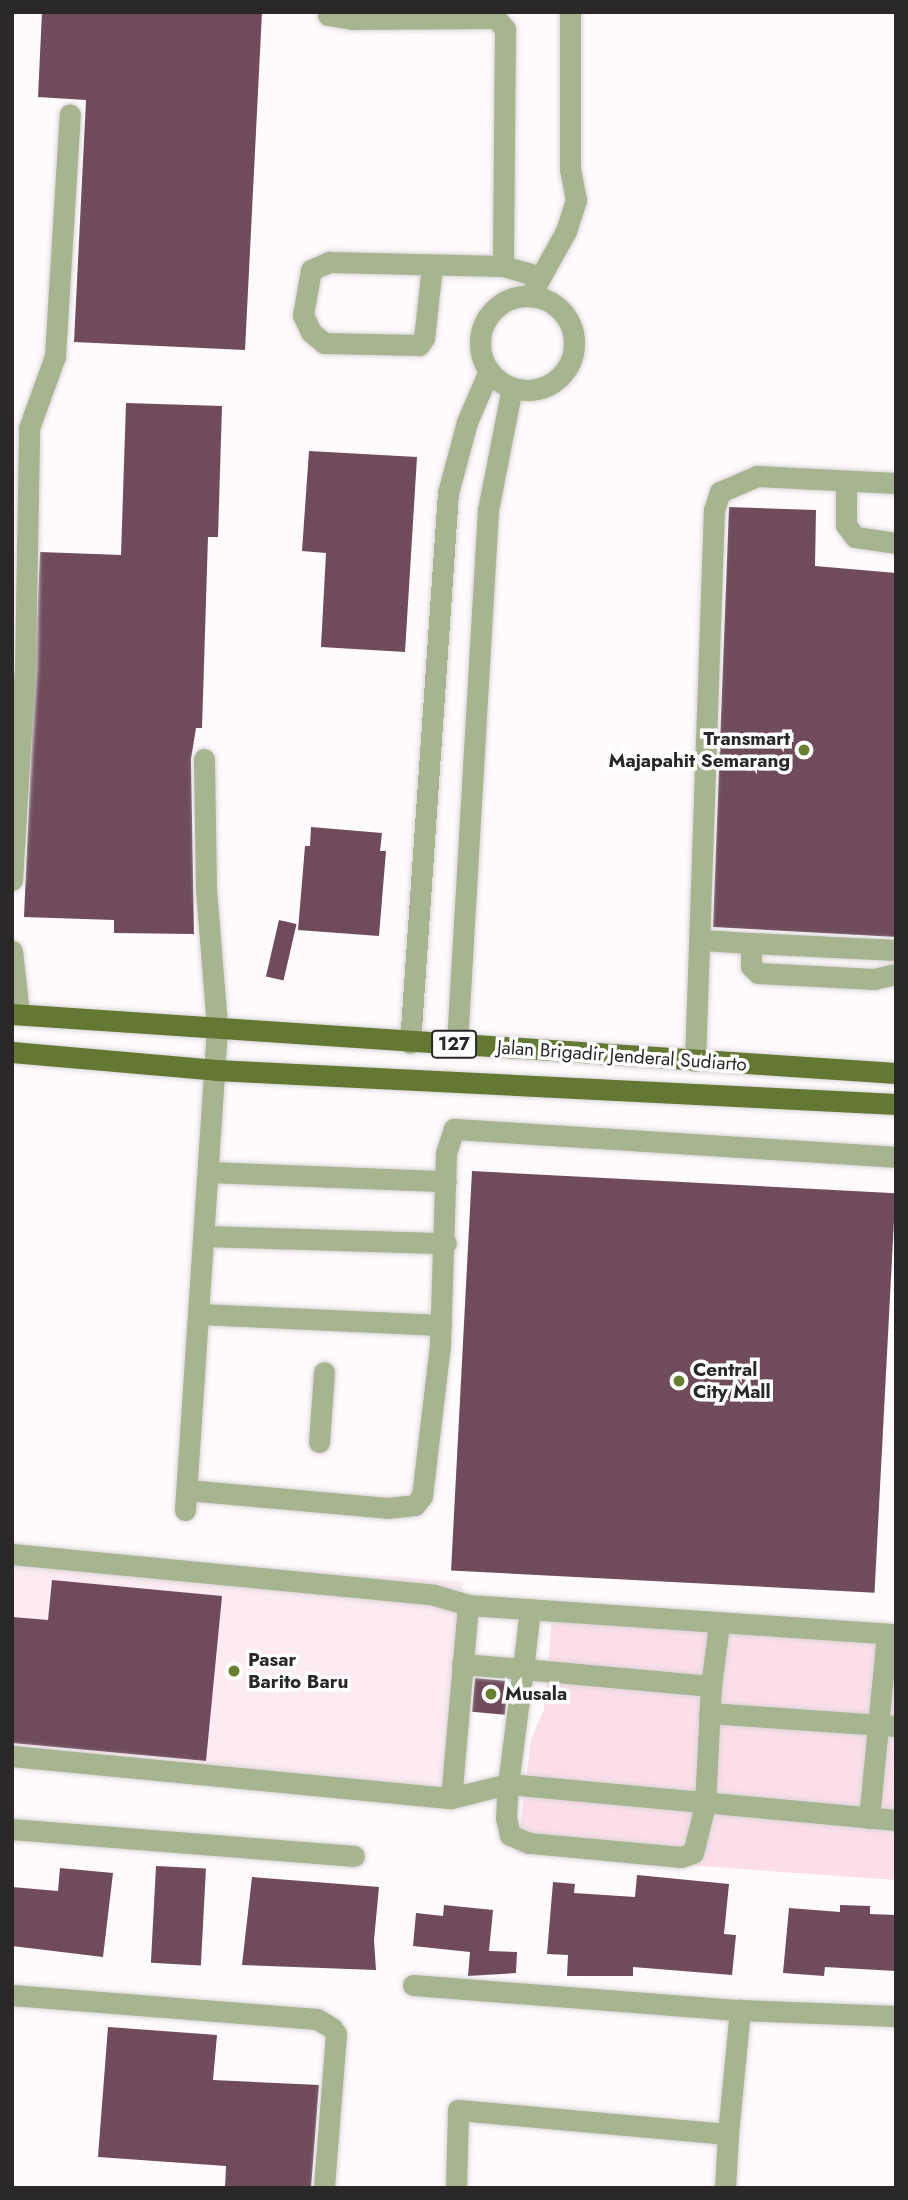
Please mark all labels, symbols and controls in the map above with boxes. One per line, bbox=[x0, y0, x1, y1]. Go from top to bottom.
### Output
place label: Transmart Majapahit Semarang bbox=[609, 728, 790, 772]
marker: Transmart Majapahit Semarang bbox=[796, 742, 812, 758]
road number: 127 bbox=[430, 1030, 478, 1058]
street label: Jalan Brigadir Jenderal Sudiarto bbox=[496, 1036, 748, 1076]
place label: Central City Mall bbox=[693, 1359, 771, 1403]
marker: Central City Mall bbox=[671, 1373, 687, 1389]
place label: Pasar Barito Baru bbox=[248, 1649, 348, 1693]
marker: Pasar Barito Baru bbox=[226, 1663, 242, 1679]
place label: Musala bbox=[505, 1683, 567, 1705]
marker: Musala bbox=[483, 1686, 499, 1702]

